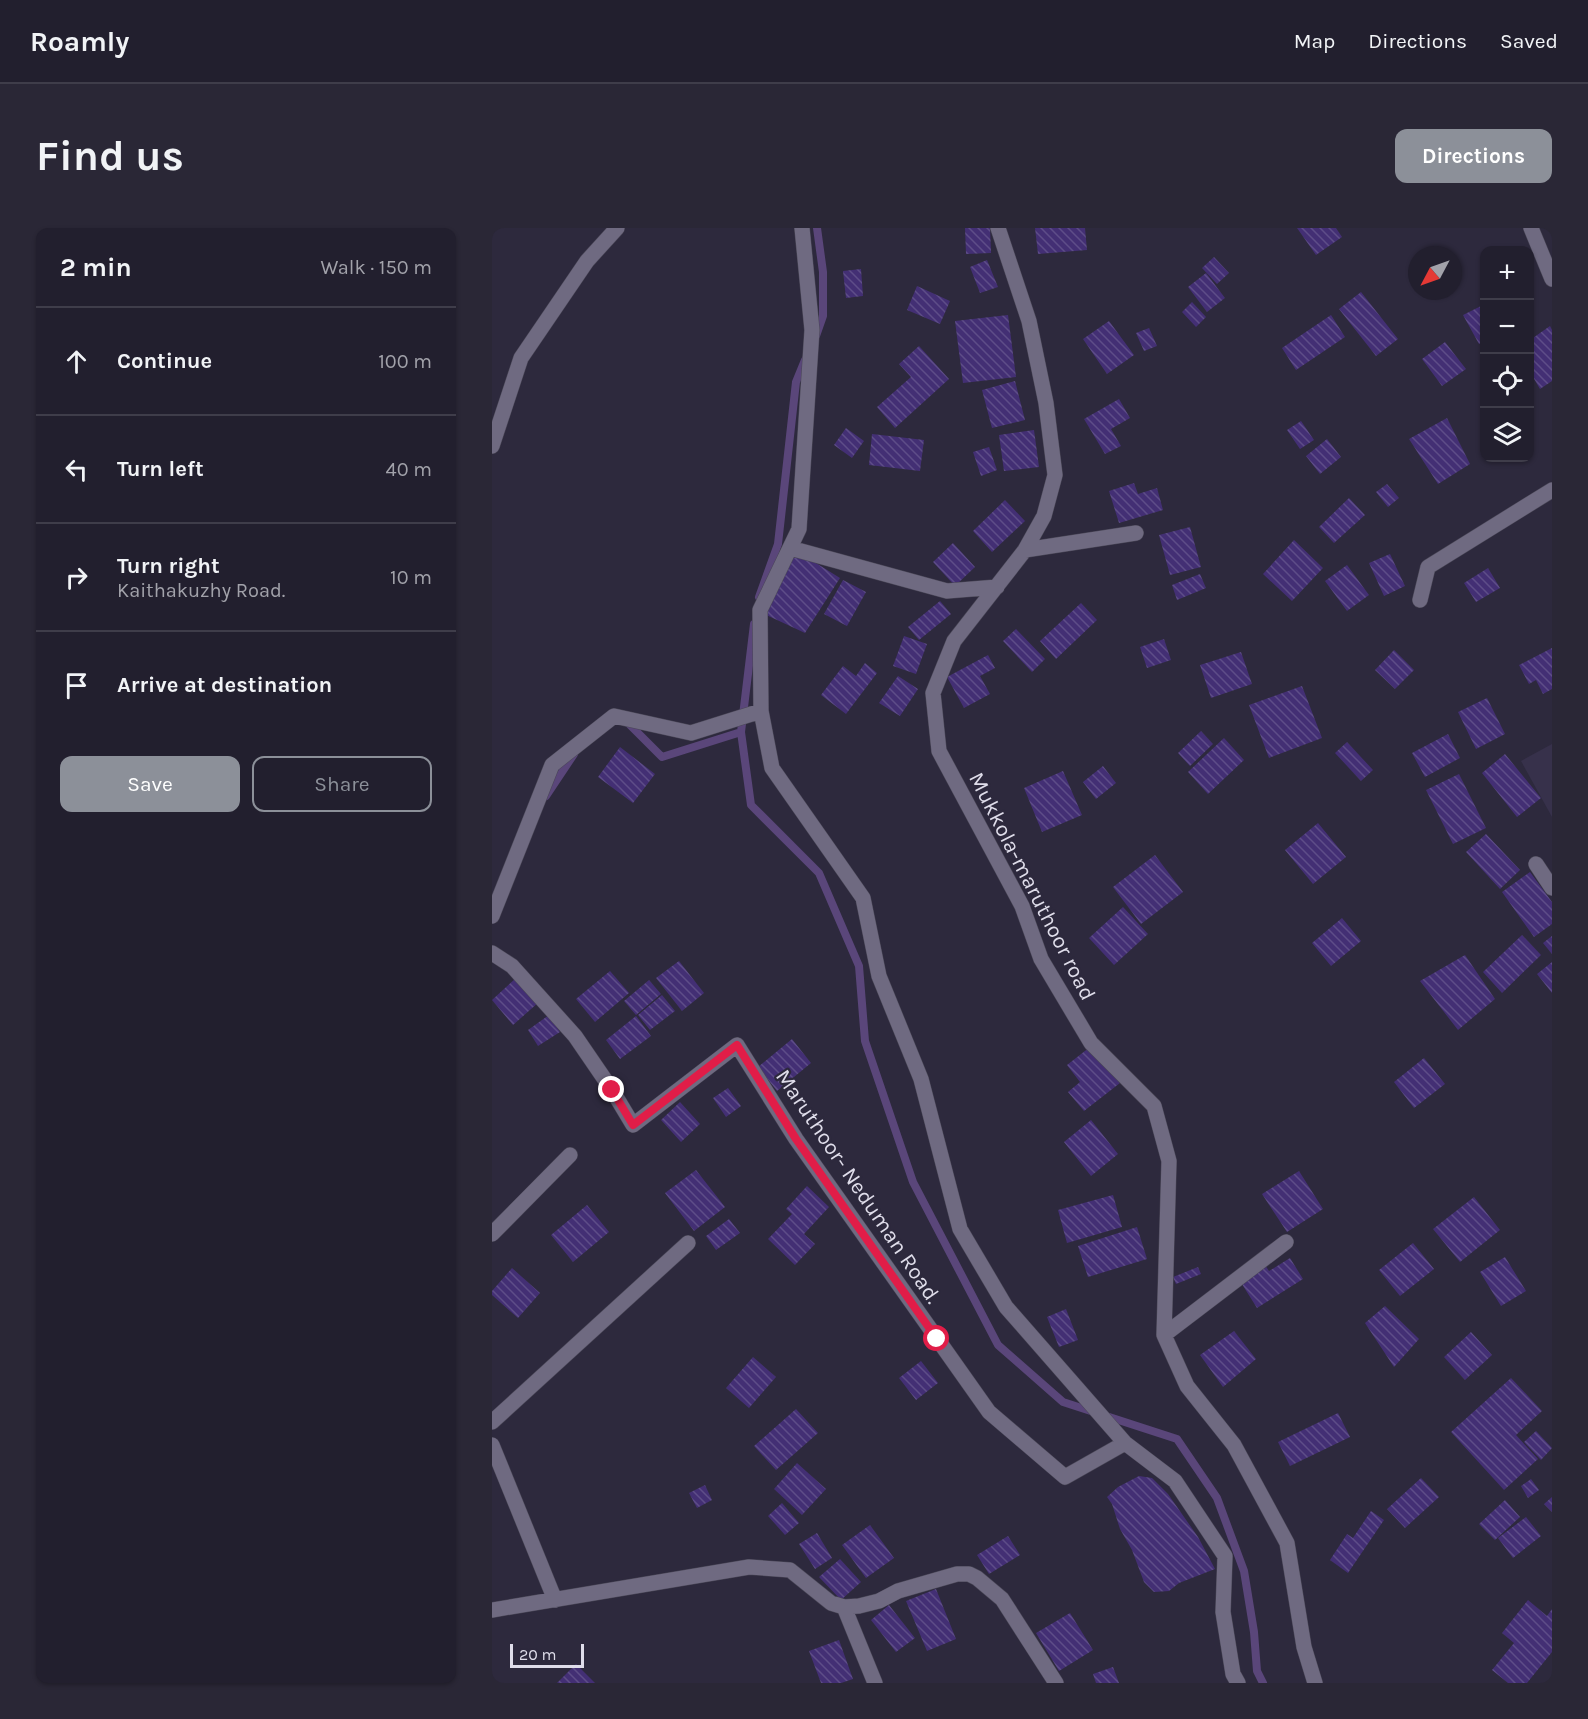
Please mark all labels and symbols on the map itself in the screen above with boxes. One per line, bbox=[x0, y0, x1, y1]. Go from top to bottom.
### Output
north arrow bbox=[1408, 246, 1462, 300]
street label: Mukkola-maruthoor road bbox=[963, 768, 1101, 1005]
street label: Maruthoor- Neduman Road. bbox=[770, 1065, 946, 1309]
route end bbox=[598, 1076, 624, 1102]
route start bbox=[923, 1325, 949, 1351]
scale bar bbox=[510, 1641, 584, 1668]

